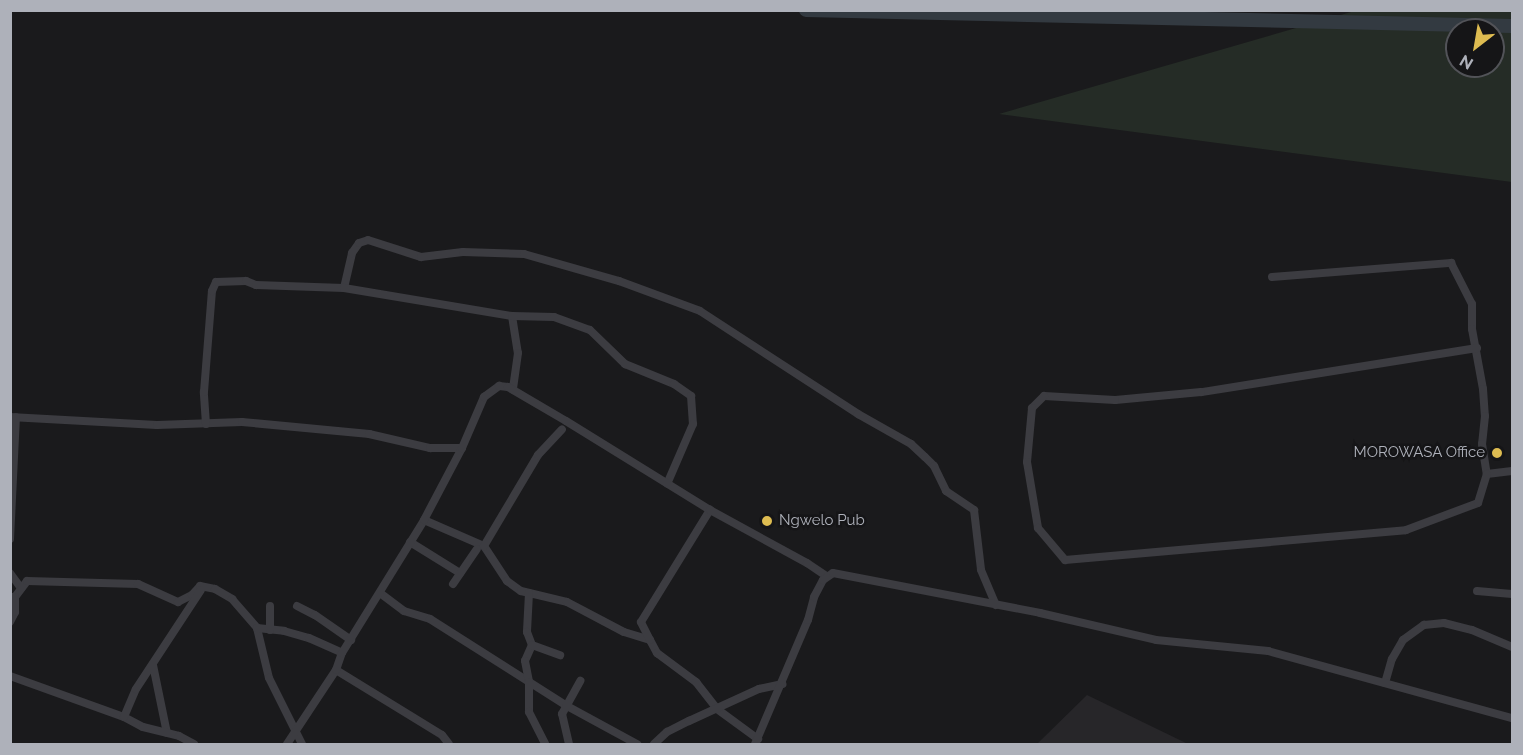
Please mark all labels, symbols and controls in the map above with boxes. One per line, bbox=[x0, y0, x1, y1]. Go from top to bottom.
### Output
north arrow bbox=[1445, 18, 1505, 78]
text: N bbox=[1456, 51, 1477, 73]
place label: MOROWASA Office bbox=[1353, 444, 1485, 462]
marker: MOROWASA Office bbox=[1490, 446, 1504, 460]
place label: Ngwelo Pub bbox=[779, 512, 865, 530]
marker: Ngwelo Pub bbox=[760, 514, 774, 528]

